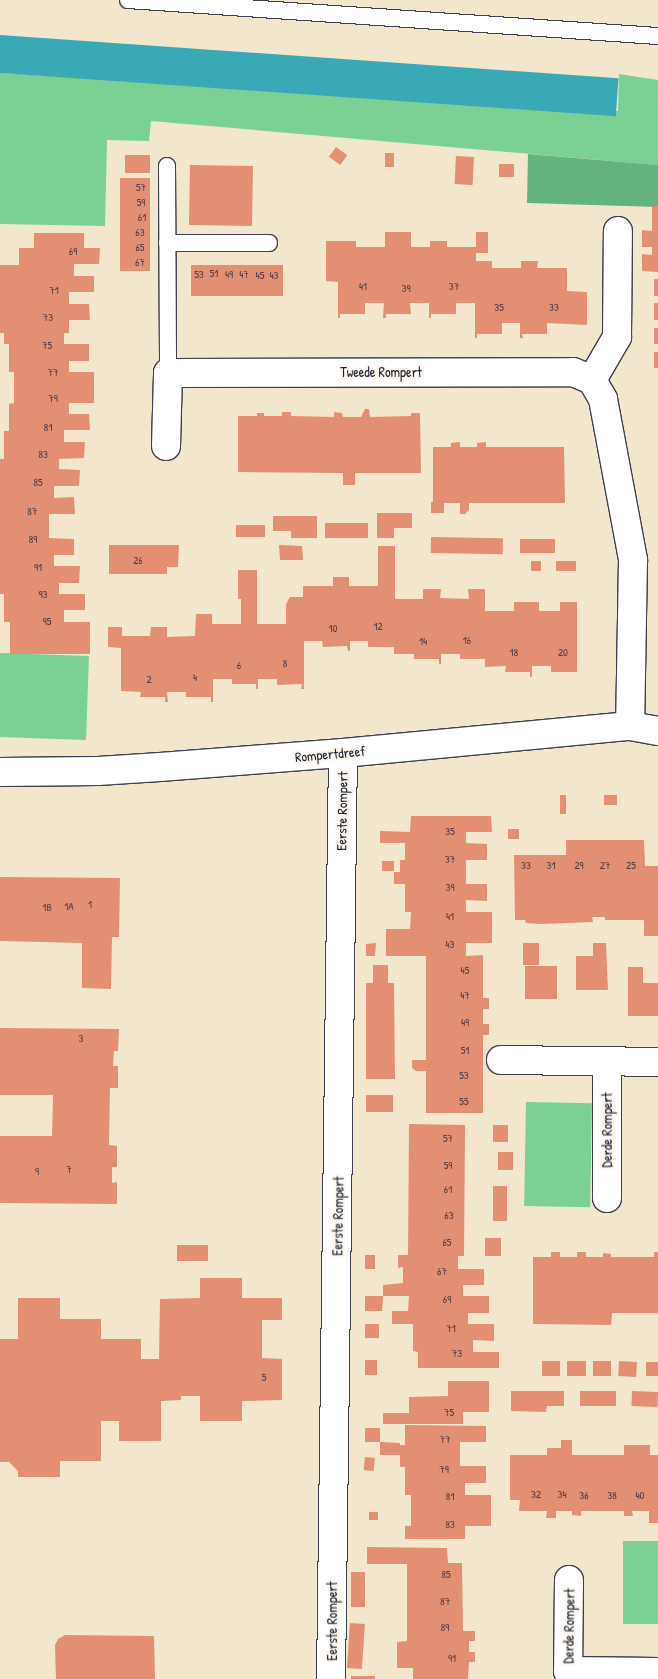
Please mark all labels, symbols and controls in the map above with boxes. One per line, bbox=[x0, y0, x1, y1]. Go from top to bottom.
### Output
house number: 57 bbox=[136, 180, 146, 194]
house number: 59 bbox=[137, 195, 145, 209]
house number: 61 bbox=[138, 210, 146, 224]
house number: 63 bbox=[135, 225, 145, 239]
house number: 65 bbox=[135, 240, 145, 254]
house number: 69 bbox=[69, 244, 77, 258]
house number: 67 bbox=[135, 255, 145, 269]
house number: 51 bbox=[210, 266, 218, 280]
house number: 53 bbox=[194, 267, 204, 281]
house number: 49 bbox=[225, 267, 233, 281]
house number: 47 bbox=[239, 267, 249, 281]
house number: 45 bbox=[256, 268, 264, 282]
house number: 43 bbox=[269, 268, 279, 282]
house number: 41 bbox=[359, 279, 367, 293]
house number: 37 bbox=[449, 279, 459, 293]
house number: 39 bbox=[402, 281, 410, 295]
house number: 71 bbox=[49, 283, 59, 297]
house number: 35 bbox=[494, 300, 504, 314]
house number: 33 bbox=[549, 300, 559, 314]
house number: 73 bbox=[43, 310, 53, 324]
house number: 75 bbox=[42, 338, 52, 352]
street label: Tweede Rompert bbox=[340, 364, 422, 380]
house number: 77 bbox=[48, 365, 58, 379]
house number: 79 bbox=[48, 391, 58, 405]
house number: 81 bbox=[44, 420, 52, 434]
house number: 83 bbox=[38, 447, 48, 461]
house number: 85 bbox=[33, 475, 43, 489]
house number: 87 bbox=[27, 504, 37, 518]
house number: 89 bbox=[29, 532, 37, 546]
house number: 26 bbox=[133, 553, 143, 567]
house number: 91 bbox=[34, 560, 42, 574]
house number: 93 bbox=[39, 587, 47, 601]
house number: 95 bbox=[43, 614, 51, 628]
house number: 12 bbox=[373, 619, 383, 633]
house number: 10 bbox=[329, 621, 337, 635]
house number: 16 bbox=[463, 633, 471, 647]
house number: 14 bbox=[419, 634, 427, 648]
house number: 18 bbox=[510, 645, 518, 659]
house number: 20 bbox=[558, 645, 568, 659]
house number: 8 bbox=[283, 656, 287, 670]
house number: 6 bbox=[237, 658, 241, 672]
house number: 4 bbox=[193, 670, 197, 684]
house number: 2 bbox=[146, 672, 152, 686]
street label: Rompertdreef bbox=[294, 743, 366, 765]
street label: Eerste Rompert bbox=[333, 771, 351, 851]
house number: 35 bbox=[445, 824, 455, 838]
house number: 37 bbox=[445, 852, 455, 866]
house number: 33 bbox=[521, 858, 531, 872]
house number: 31 bbox=[547, 858, 555, 872]
house number: 29 bbox=[574, 858, 584, 872]
house number: 27 bbox=[600, 858, 610, 872]
house number: 25 bbox=[626, 858, 636, 872]
house number: 39 bbox=[446, 880, 454, 894]
house number: 1 bbox=[88, 897, 92, 911]
house number: 1A bbox=[64, 899, 74, 913]
house number: 1B bbox=[42, 900, 52, 914]
house number: 41 bbox=[446, 909, 454, 923]
house number: 43 bbox=[445, 937, 455, 951]
house number: 45 bbox=[461, 963, 469, 977]
house number: 47 bbox=[460, 988, 470, 1002]
house number: 49 bbox=[461, 1015, 469, 1029]
house number: 3 bbox=[79, 1031, 83, 1045]
house number: 51 bbox=[461, 1043, 469, 1057]
house number: 53 bbox=[459, 1068, 469, 1082]
street label: Derde Rompert bbox=[599, 1092, 615, 1168]
house number: 55 bbox=[459, 1094, 469, 1108]
house number: 57 bbox=[443, 1131, 453, 1145]
house number: 59 bbox=[444, 1158, 452, 1172]
house number: 7 bbox=[66, 1162, 72, 1176]
house number: 9 bbox=[35, 1164, 39, 1178]
street label: Eerste Rompert bbox=[329, 1176, 347, 1256]
house number: 61 bbox=[444, 1182, 452, 1196]
house number: 63 bbox=[444, 1208, 454, 1222]
house number: 65 bbox=[442, 1235, 452, 1249]
house number: 67 bbox=[437, 1264, 447, 1278]
house number: 69 bbox=[443, 1292, 451, 1306]
house number: 71 bbox=[446, 1321, 456, 1335]
house number: 73 bbox=[452, 1346, 462, 1360]
house number: 5 bbox=[262, 1370, 266, 1384]
house number: 75 bbox=[444, 1405, 454, 1419]
house number: 77 bbox=[440, 1432, 450, 1446]
house number: 79 bbox=[439, 1462, 449, 1476]
house number: 32 bbox=[531, 1487, 541, 1501]
house number: 34 bbox=[557, 1487, 567, 1501]
house number: 36 bbox=[579, 1488, 589, 1502]
house number: 38 bbox=[607, 1488, 617, 1502]
house number: 40 bbox=[635, 1488, 645, 1502]
house number: 81 bbox=[446, 1489, 454, 1503]
house number: 83 bbox=[445, 1517, 455, 1531]
house number: 85 bbox=[441, 1567, 451, 1581]
street label: Eerste Rompert bbox=[324, 1581, 340, 1661]
street label: Derde Rompert bbox=[560, 1588, 578, 1664]
house number: 87 bbox=[440, 1594, 450, 1608]
house number: 89 bbox=[441, 1620, 449, 1634]
house number: 91 bbox=[448, 1651, 456, 1665]

